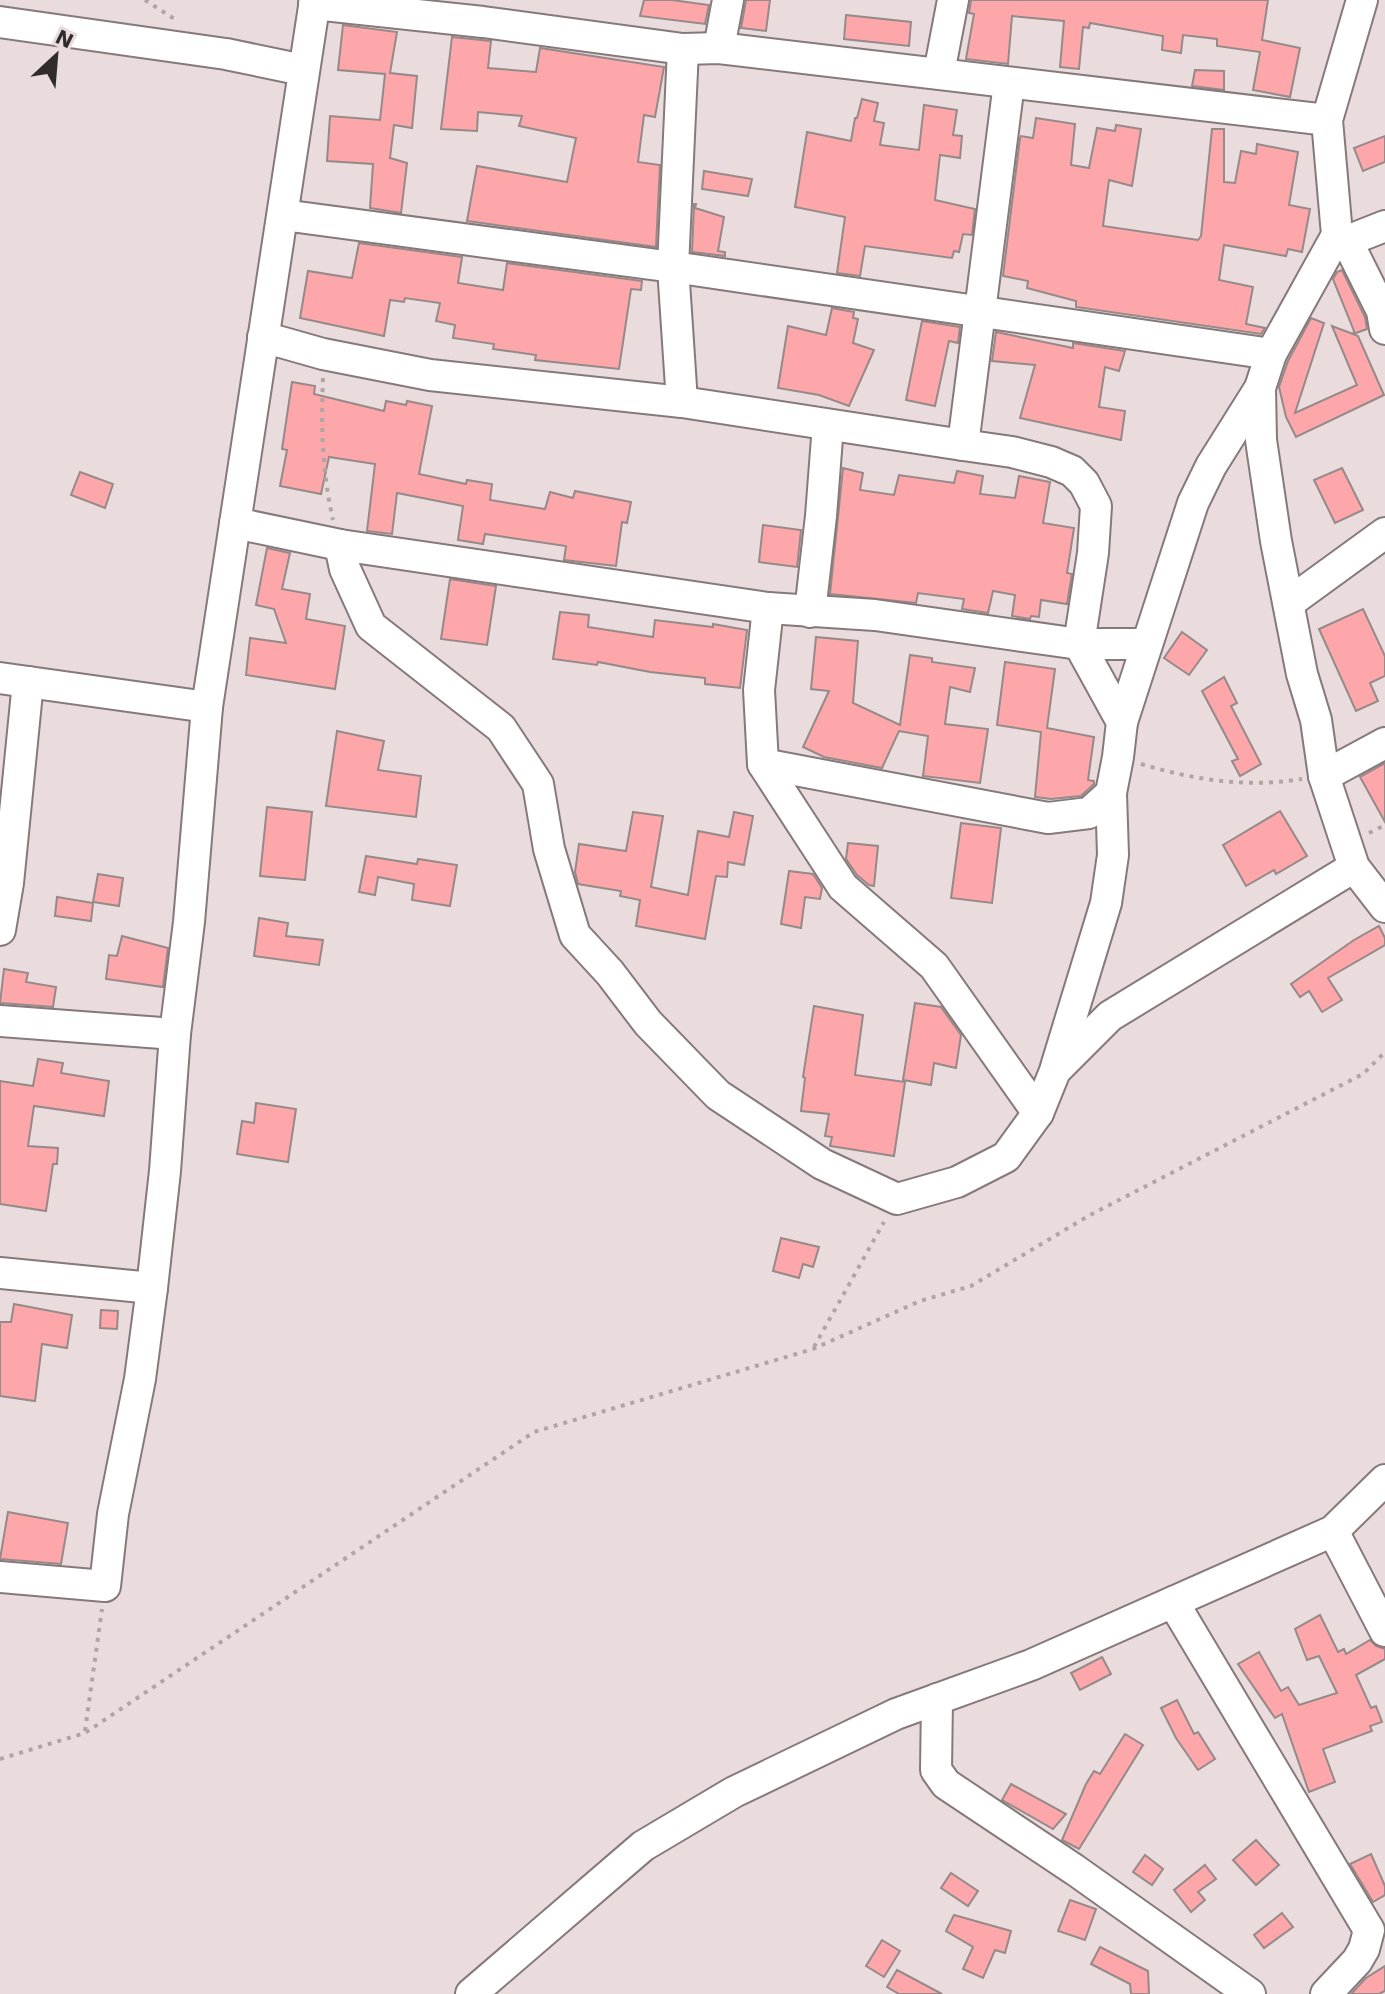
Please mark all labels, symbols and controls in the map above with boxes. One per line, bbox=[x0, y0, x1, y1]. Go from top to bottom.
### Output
north arrow bbox=[16, 16, 96, 96]
text: N bbox=[52, 24, 77, 53]

